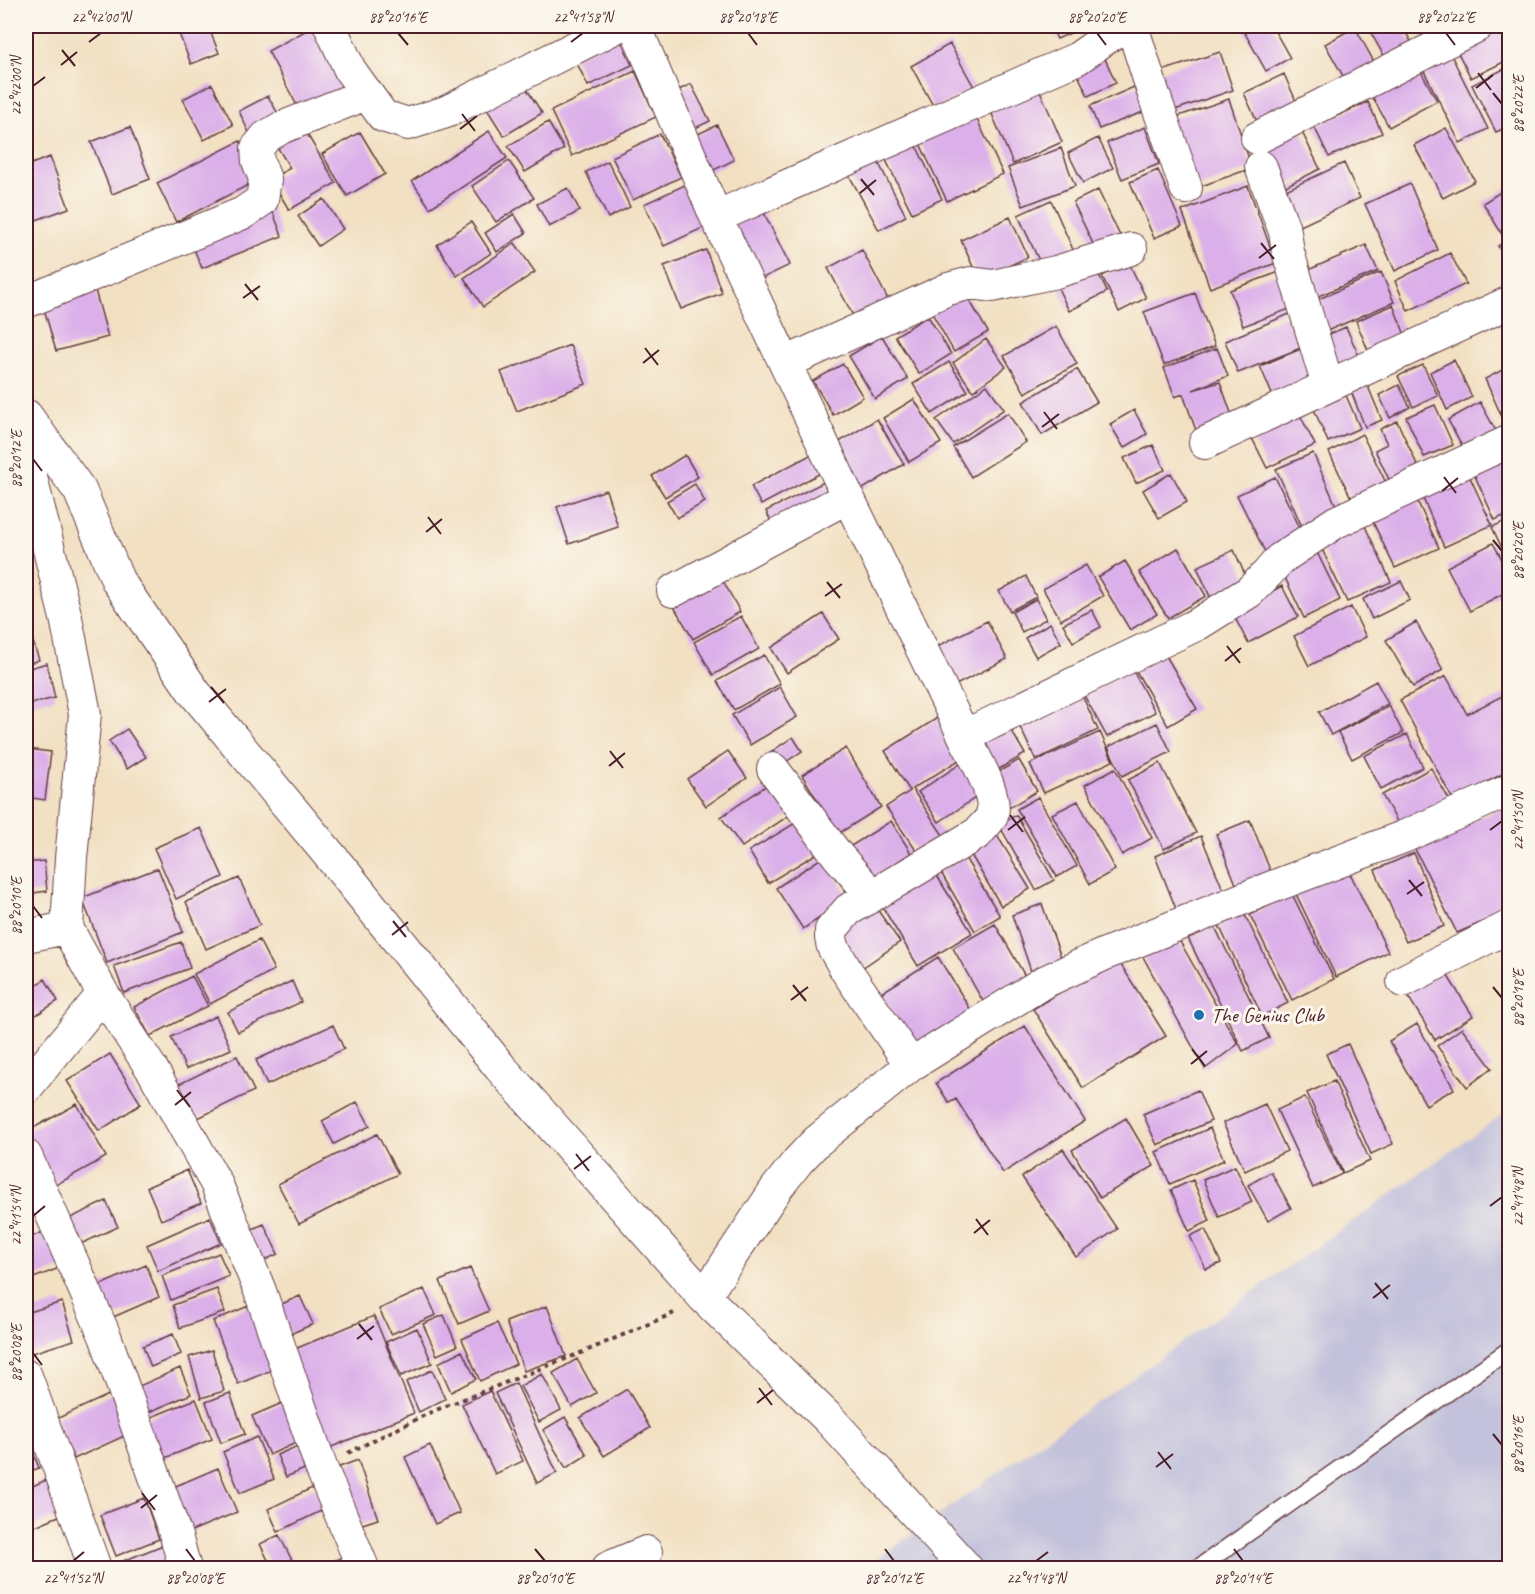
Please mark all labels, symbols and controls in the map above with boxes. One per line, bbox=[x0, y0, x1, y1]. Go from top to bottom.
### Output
text: 22°42'00"N bbox=[71, 8, 134, 27]
text: 88°20'16"E bbox=[369, 8, 429, 27]
text: 22°41'58"N bbox=[553, 8, 616, 27]
text: 88°20'18"E bbox=[719, 8, 779, 27]
text: 88°20'20"E bbox=[1068, 8, 1128, 27]
text: 88°20'22"E bbox=[1417, 8, 1477, 27]
text: 22°42'00"N bbox=[7, 53, 26, 116]
text: 88°20'22"E bbox=[1509, 73, 1528, 133]
text: 88°20'12"E bbox=[7, 428, 26, 488]
text: 88°20'20"E bbox=[1509, 520, 1528, 580]
text: 22°41'50"N bbox=[1509, 788, 1528, 851]
text: 88°20'10"E bbox=[7, 875, 26, 935]
text: 88°20'18"E bbox=[1509, 967, 1528, 1027]
place label: The Genius Club bbox=[1211, 1002, 1326, 1028]
marker: The Genius Club bbox=[1192, 1008, 1206, 1022]
text: 22°41'48"N bbox=[1509, 1164, 1528, 1227]
text: 22°41'54"N bbox=[7, 1183, 26, 1246]
text: 88°20'08"E bbox=[7, 1322, 26, 1382]
text: 88°20'16"E bbox=[1509, 1414, 1528, 1474]
text: 22°41'52"N bbox=[43, 1569, 106, 1588]
text: 88°20'08"E bbox=[166, 1569, 226, 1588]
text: 88°20'10"E bbox=[516, 1569, 576, 1588]
text: 88°20'12"E bbox=[865, 1569, 925, 1588]
text: 22°41'48"N bbox=[1006, 1569, 1069, 1588]
text: 88°20'14"E bbox=[1214, 1569, 1274, 1588]

